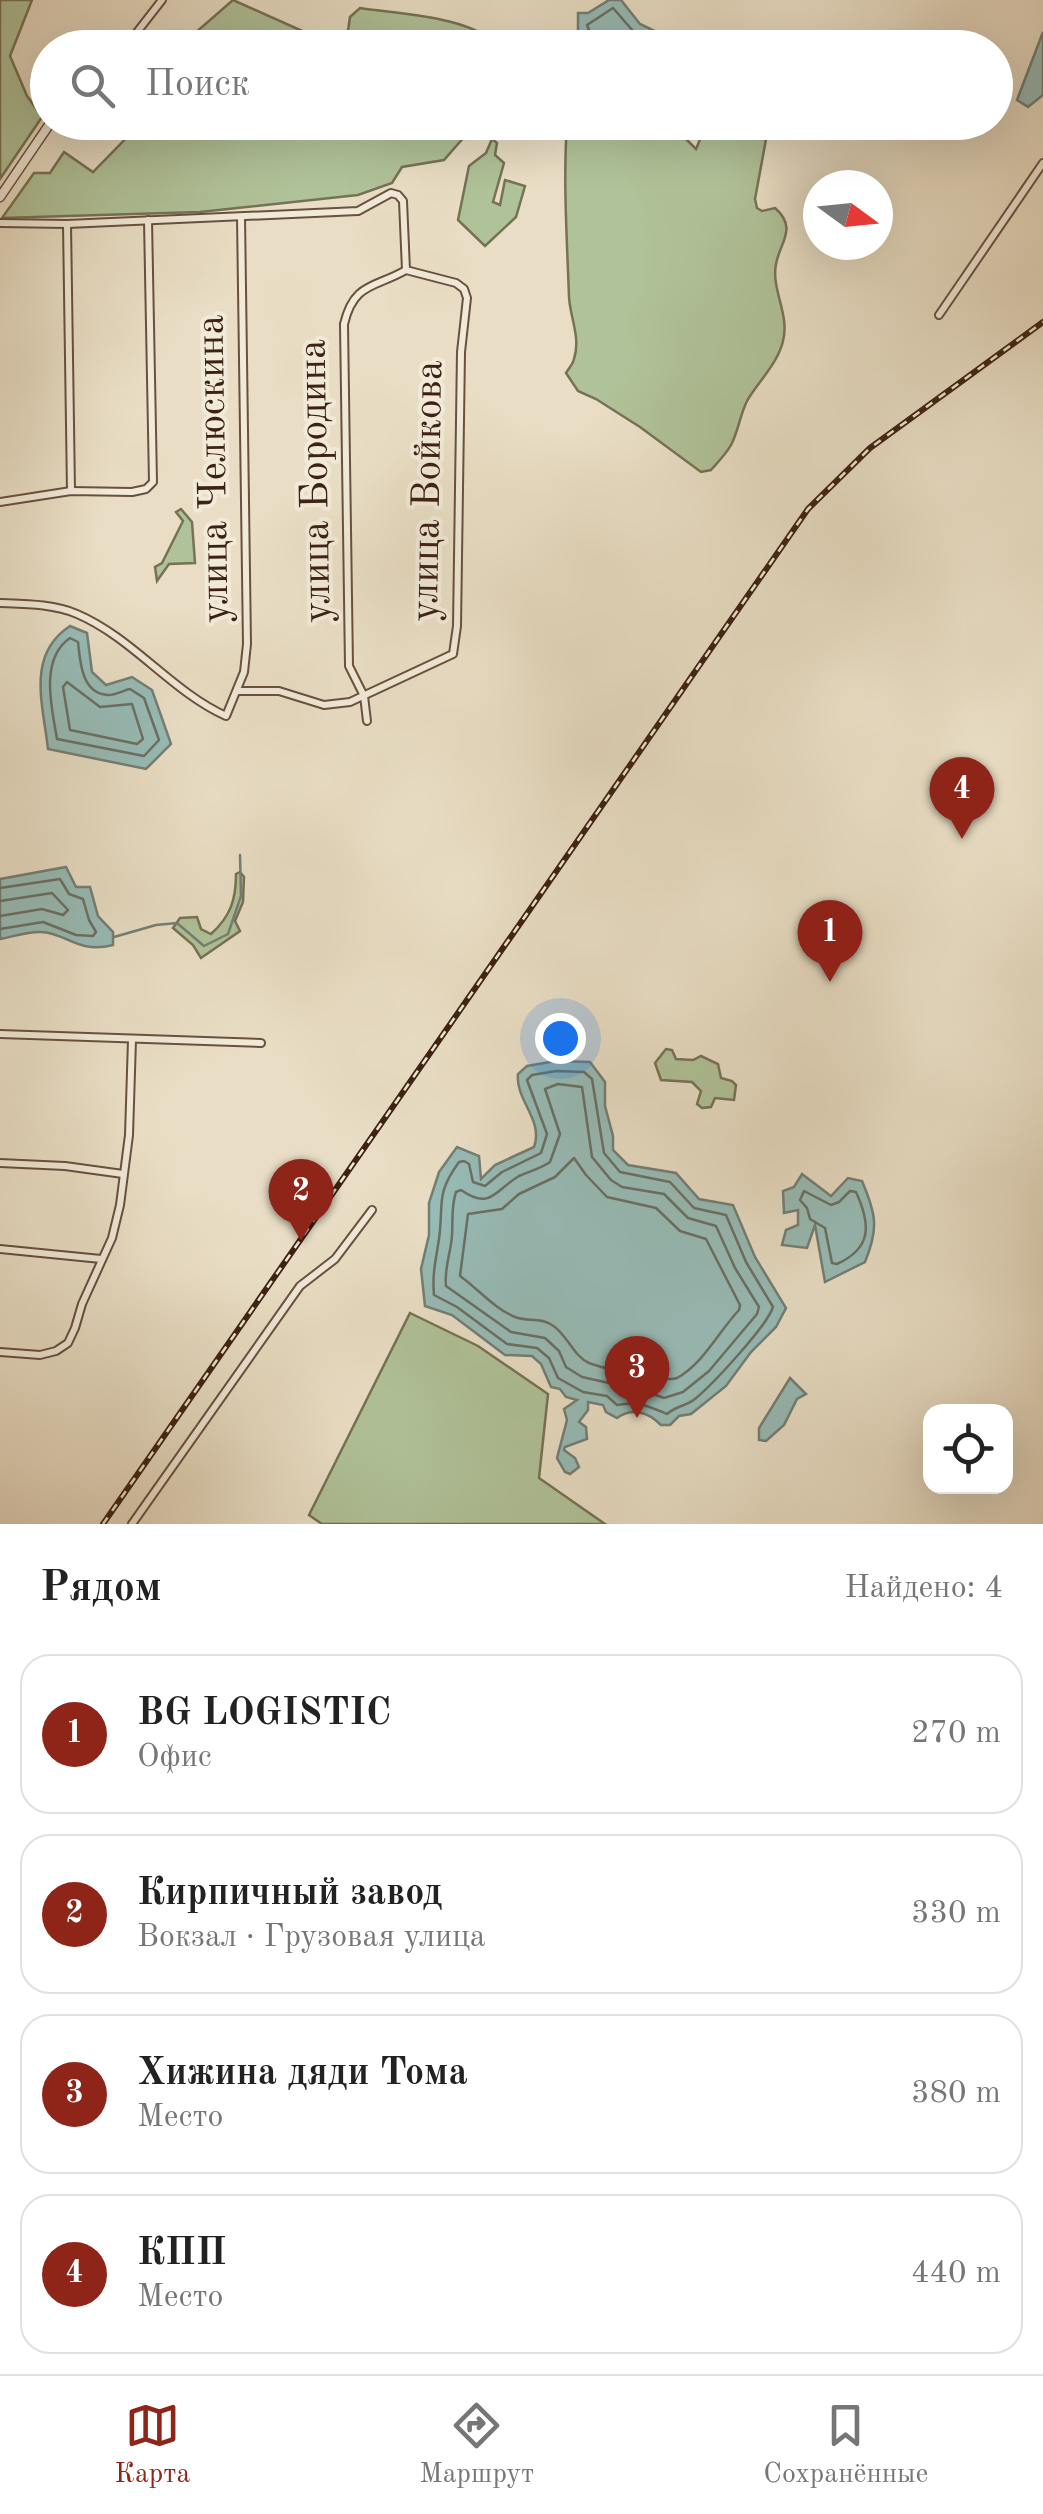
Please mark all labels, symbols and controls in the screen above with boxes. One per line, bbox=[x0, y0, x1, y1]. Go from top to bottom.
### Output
search box bbox=[30, 30, 1013, 140]
icon: search bbox=[65, 58, 120, 113]
text: Поиск bbox=[145, 66, 250, 104]
north arrow bbox=[803, 170, 893, 260]
street label: улица Челюскина bbox=[192, 314, 238, 624]
street label: улица Бородина bbox=[295, 338, 339, 623]
street label: улица Войкова bbox=[407, 360, 451, 622]
pin: 4 bbox=[930, 756, 994, 839]
pin: 1 bbox=[798, 900, 862, 982]
your location bbox=[535, 1013, 586, 1064]
pin: 2 bbox=[268, 1158, 334, 1241]
pin: 3 bbox=[604, 1336, 670, 1418]
map controls bbox=[923, 1404, 1013, 1494]
button: locate bbox=[923, 1404, 1013, 1494]
text: Рядом bbox=[40, 1568, 162, 1610]
text: Найдено: 4 bbox=[844, 1573, 1003, 1605]
text: BG LOGISTIC bbox=[137, 1695, 391, 1733]
text: 1 bbox=[65, 1718, 84, 1750]
text: 270 m bbox=[911, 1718, 1001, 1750]
text: Офис bbox=[137, 1742, 212, 1774]
text: Кирпичный завод bbox=[137, 1875, 442, 1913]
text: 2 bbox=[65, 1898, 84, 1930]
text: 330 m bbox=[911, 1898, 1001, 1930]
text: Вокзал · Грузовая улица bbox=[137, 1922, 486, 1954]
text: Хижина дяди Тома bbox=[137, 2055, 468, 2093]
text: 3 bbox=[65, 2078, 84, 2110]
text: 380 m bbox=[911, 2078, 1001, 2110]
text: Место bbox=[137, 2102, 223, 2134]
text: КПП bbox=[137, 2235, 227, 2273]
text: 4 bbox=[65, 2258, 84, 2290]
text: 440 m bbox=[911, 2258, 1001, 2290]
text: Место bbox=[137, 2282, 223, 2314]
tab: Карта bbox=[115, 2398, 190, 2493]
tab: Маршрут bbox=[419, 2398, 534, 2493]
tab: Сохранённые bbox=[763, 2398, 928, 2493]

